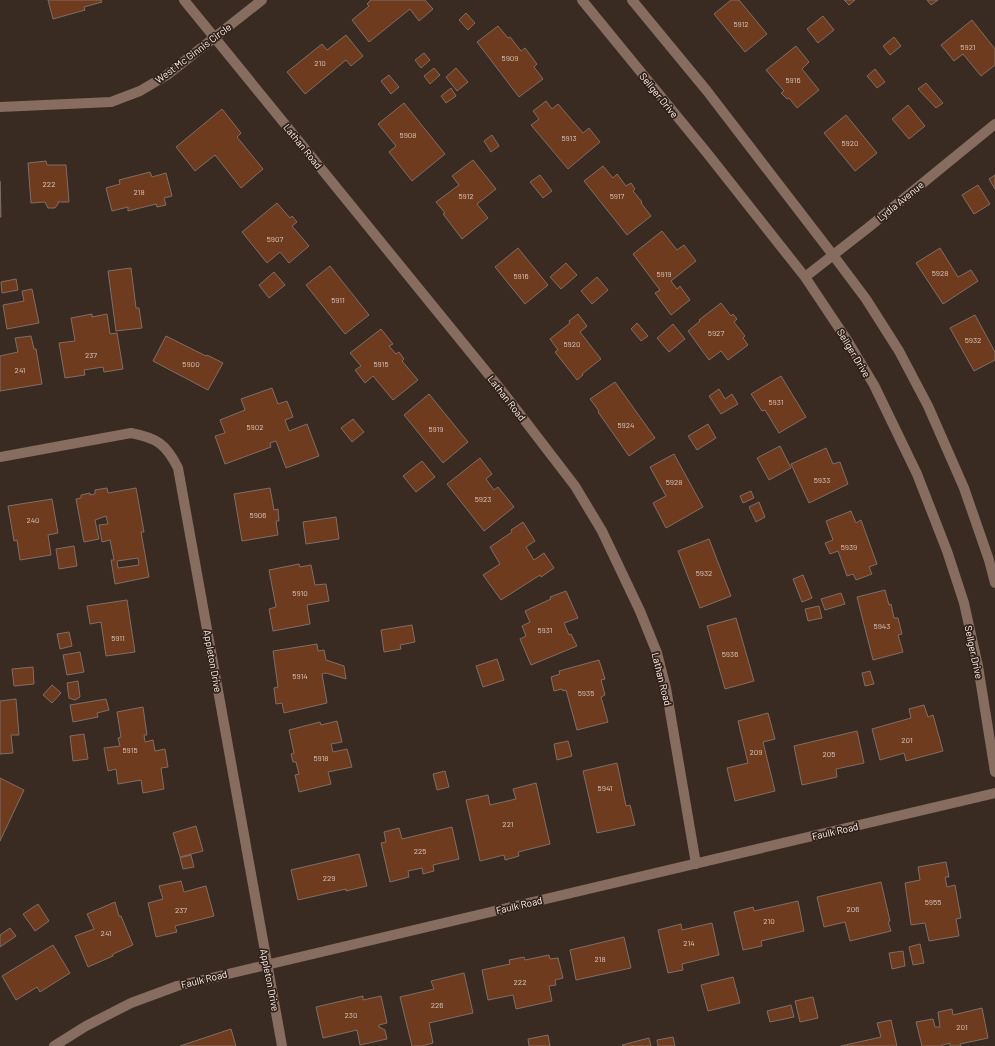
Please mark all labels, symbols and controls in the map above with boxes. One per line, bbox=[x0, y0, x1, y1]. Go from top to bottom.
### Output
house number: 5912 bbox=[733, 19, 749, 29]
street label: West Mc Ginnis Circle bbox=[153, 20, 233, 86]
house number: 5921 bbox=[960, 42, 976, 52]
house number: 5909 bbox=[502, 53, 518, 63]
house number: 210 bbox=[314, 58, 326, 68]
street label: Sellger Drive bbox=[637, 70, 681, 120]
house number: 5916 bbox=[785, 75, 801, 85]
street label: Lathan Road bbox=[281, 121, 325, 171]
house number: 5908 bbox=[400, 130, 416, 140]
house number: 5913 bbox=[561, 133, 577, 143]
house number: 5920 bbox=[841, 138, 859, 148]
street label: Lydia Avenue bbox=[874, 178, 926, 224]
house number: 222 bbox=[43, 179, 55, 189]
house number: 218 bbox=[133, 187, 145, 197]
house number: 5912 bbox=[458, 191, 474, 201]
house number: 5917 bbox=[610, 191, 625, 201]
house number: 5907 bbox=[267, 234, 284, 244]
house number: 5928 bbox=[932, 268, 948, 278]
house number: 5919 bbox=[656, 269, 672, 279]
house number: 5916 bbox=[513, 271, 529, 281]
house number: 5911 bbox=[331, 295, 345, 305]
street label: Sellger Drive bbox=[835, 327, 873, 379]
house number: 5927 bbox=[708, 328, 724, 338]
house number: 5932 bbox=[965, 335, 981, 345]
house number: 5920 bbox=[563, 339, 581, 349]
house number: 237 bbox=[85, 350, 97, 360]
house number: 5900 bbox=[182, 359, 200, 369]
house number: 5915 bbox=[373, 359, 389, 369]
house number: 241 bbox=[15, 365, 26, 375]
street label: Lathan Road bbox=[486, 373, 528, 423]
house number: 5931 bbox=[768, 397, 784, 407]
house number: 5924 bbox=[618, 420, 634, 430]
house number: 5902 bbox=[246, 422, 264, 432]
house number: 5919 bbox=[428, 424, 444, 434]
house number: 5933 bbox=[814, 475, 830, 485]
house number: 5928 bbox=[666, 477, 682, 487]
house number: 5923 bbox=[475, 494, 491, 504]
house number: 5906 bbox=[250, 510, 266, 520]
house number: 240 bbox=[26, 515, 40, 525]
house number: 5939 bbox=[841, 542, 857, 552]
house number: 5932 bbox=[696, 568, 712, 578]
house number: 5910 bbox=[292, 588, 308, 598]
house number: 5943 bbox=[874, 621, 890, 631]
street label: Sellger Drive bbox=[962, 624, 986, 680]
house number: 5931 bbox=[537, 625, 553, 635]
street label: Appleton Drive bbox=[202, 629, 224, 693]
house number: 5911 bbox=[111, 633, 125, 643]
house number: 5936 bbox=[722, 649, 738, 659]
street label: Lathan Road bbox=[650, 651, 674, 707]
house number: 5914 bbox=[292, 671, 308, 681]
house number: 5935 bbox=[578, 688, 594, 698]
house number: 201 bbox=[901, 735, 913, 745]
house number: 5915 bbox=[122, 745, 138, 755]
house number: 209 bbox=[750, 747, 762, 757]
house number: 205 bbox=[823, 749, 835, 759]
house number: 5918 bbox=[313, 753, 329, 763]
house number: 5941 bbox=[598, 783, 613, 793]
house number: 221 bbox=[502, 819, 514, 829]
street label: Faulk Road bbox=[811, 820, 859, 842]
house number: 225 bbox=[414, 846, 426, 856]
house number: 229 bbox=[323, 873, 335, 883]
street label: Faulk Road bbox=[495, 894, 543, 916]
house number: 5955 bbox=[925, 897, 941, 907]
house number: 206 bbox=[847, 904, 859, 914]
house number: 237 bbox=[175, 905, 187, 915]
house number: 210 bbox=[763, 916, 775, 926]
house number: 241 bbox=[101, 928, 112, 938]
house number: 214 bbox=[683, 938, 695, 948]
street label: Appleton Drive bbox=[258, 948, 282, 1012]
house number: 218 bbox=[594, 954, 606, 964]
street label: Faulk Road bbox=[180, 967, 228, 991]
house number: 222 bbox=[514, 977, 526, 987]
house number: 226 bbox=[431, 1000, 443, 1010]
house number: 230 bbox=[345, 1010, 357, 1020]
house number: 201 bbox=[956, 1022, 968, 1032]

